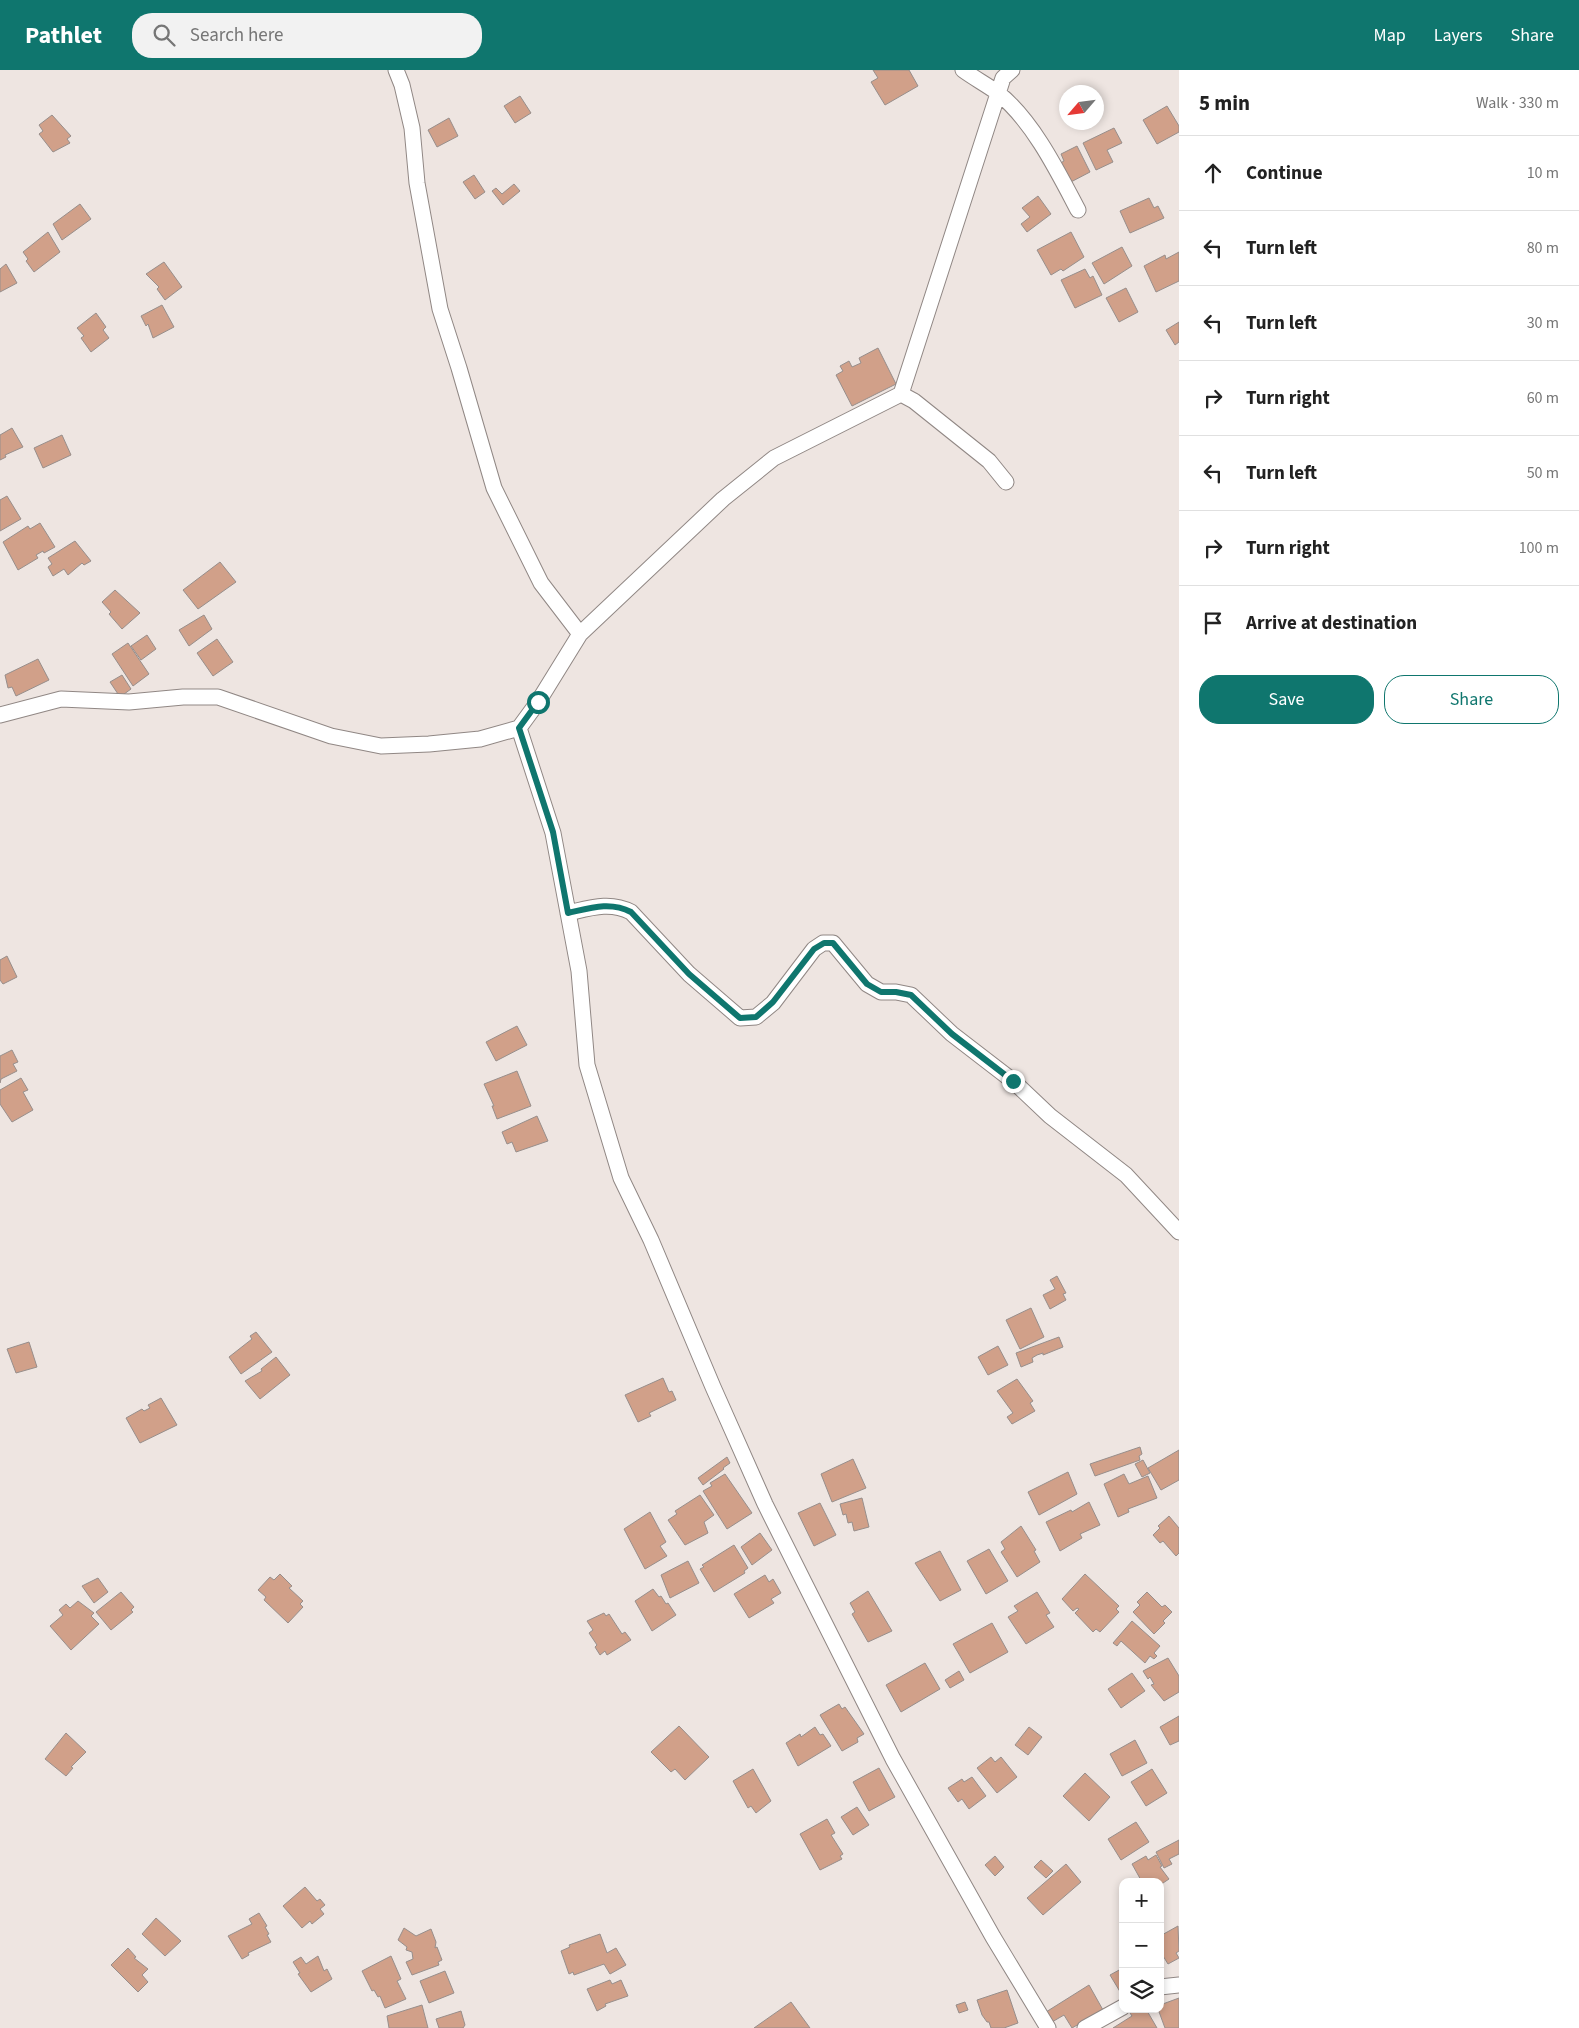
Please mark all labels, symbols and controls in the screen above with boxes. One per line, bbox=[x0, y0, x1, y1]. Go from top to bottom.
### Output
search box bbox=[132, 13, 482, 58]
text: Pathlet bbox=[25, 18, 102, 53]
icon: search bbox=[150, 21, 178, 49]
text: Search here bbox=[190, 22, 284, 49]
text: Map bbox=[1374, 23, 1406, 48]
text: Layers bbox=[1434, 23, 1483, 48]
text: Share bbox=[1511, 23, 1554, 48]
north arrow bbox=[1059, 85, 1104, 130]
text: 5 min bbox=[1199, 88, 1250, 118]
text: Walk · 330 m bbox=[1476, 92, 1559, 114]
icon: ahead bbox=[1199, 159, 1227, 187]
text: Continue bbox=[1246, 160, 1323, 187]
text: 10 m bbox=[1527, 162, 1559, 184]
icon: left bbox=[1199, 234, 1227, 262]
text: Turn left bbox=[1246, 235, 1317, 262]
text: 80 m bbox=[1527, 237, 1559, 259]
icon: left bbox=[1199, 309, 1227, 337]
text: Turn left bbox=[1246, 310, 1317, 337]
text: 30 m bbox=[1527, 312, 1559, 334]
icon: right bbox=[1199, 384, 1227, 412]
text: Turn right bbox=[1246, 385, 1330, 412]
text: 60 m bbox=[1527, 387, 1559, 409]
icon: left bbox=[1199, 459, 1227, 487]
text: Turn left bbox=[1246, 460, 1317, 487]
text: 50 m bbox=[1527, 462, 1559, 484]
icon: right bbox=[1199, 534, 1227, 562]
text: Turn right bbox=[1246, 535, 1330, 562]
text: 100 m bbox=[1519, 537, 1559, 559]
icon: arrive bbox=[1199, 609, 1227, 637]
text: Arrive at destination bbox=[1246, 610, 1417, 637]
button: Save bbox=[1199, 675, 1374, 724]
button: Share bbox=[1384, 675, 1559, 724]
route start bbox=[527, 691, 550, 714]
route end bbox=[1002, 1070, 1025, 1093]
map controls bbox=[1119, 1878, 1164, 2013]
button: + bbox=[1119, 1878, 1164, 1923]
button: − bbox=[1119, 1923, 1164, 1968]
button: layers bbox=[1119, 1968, 1164, 2013]

